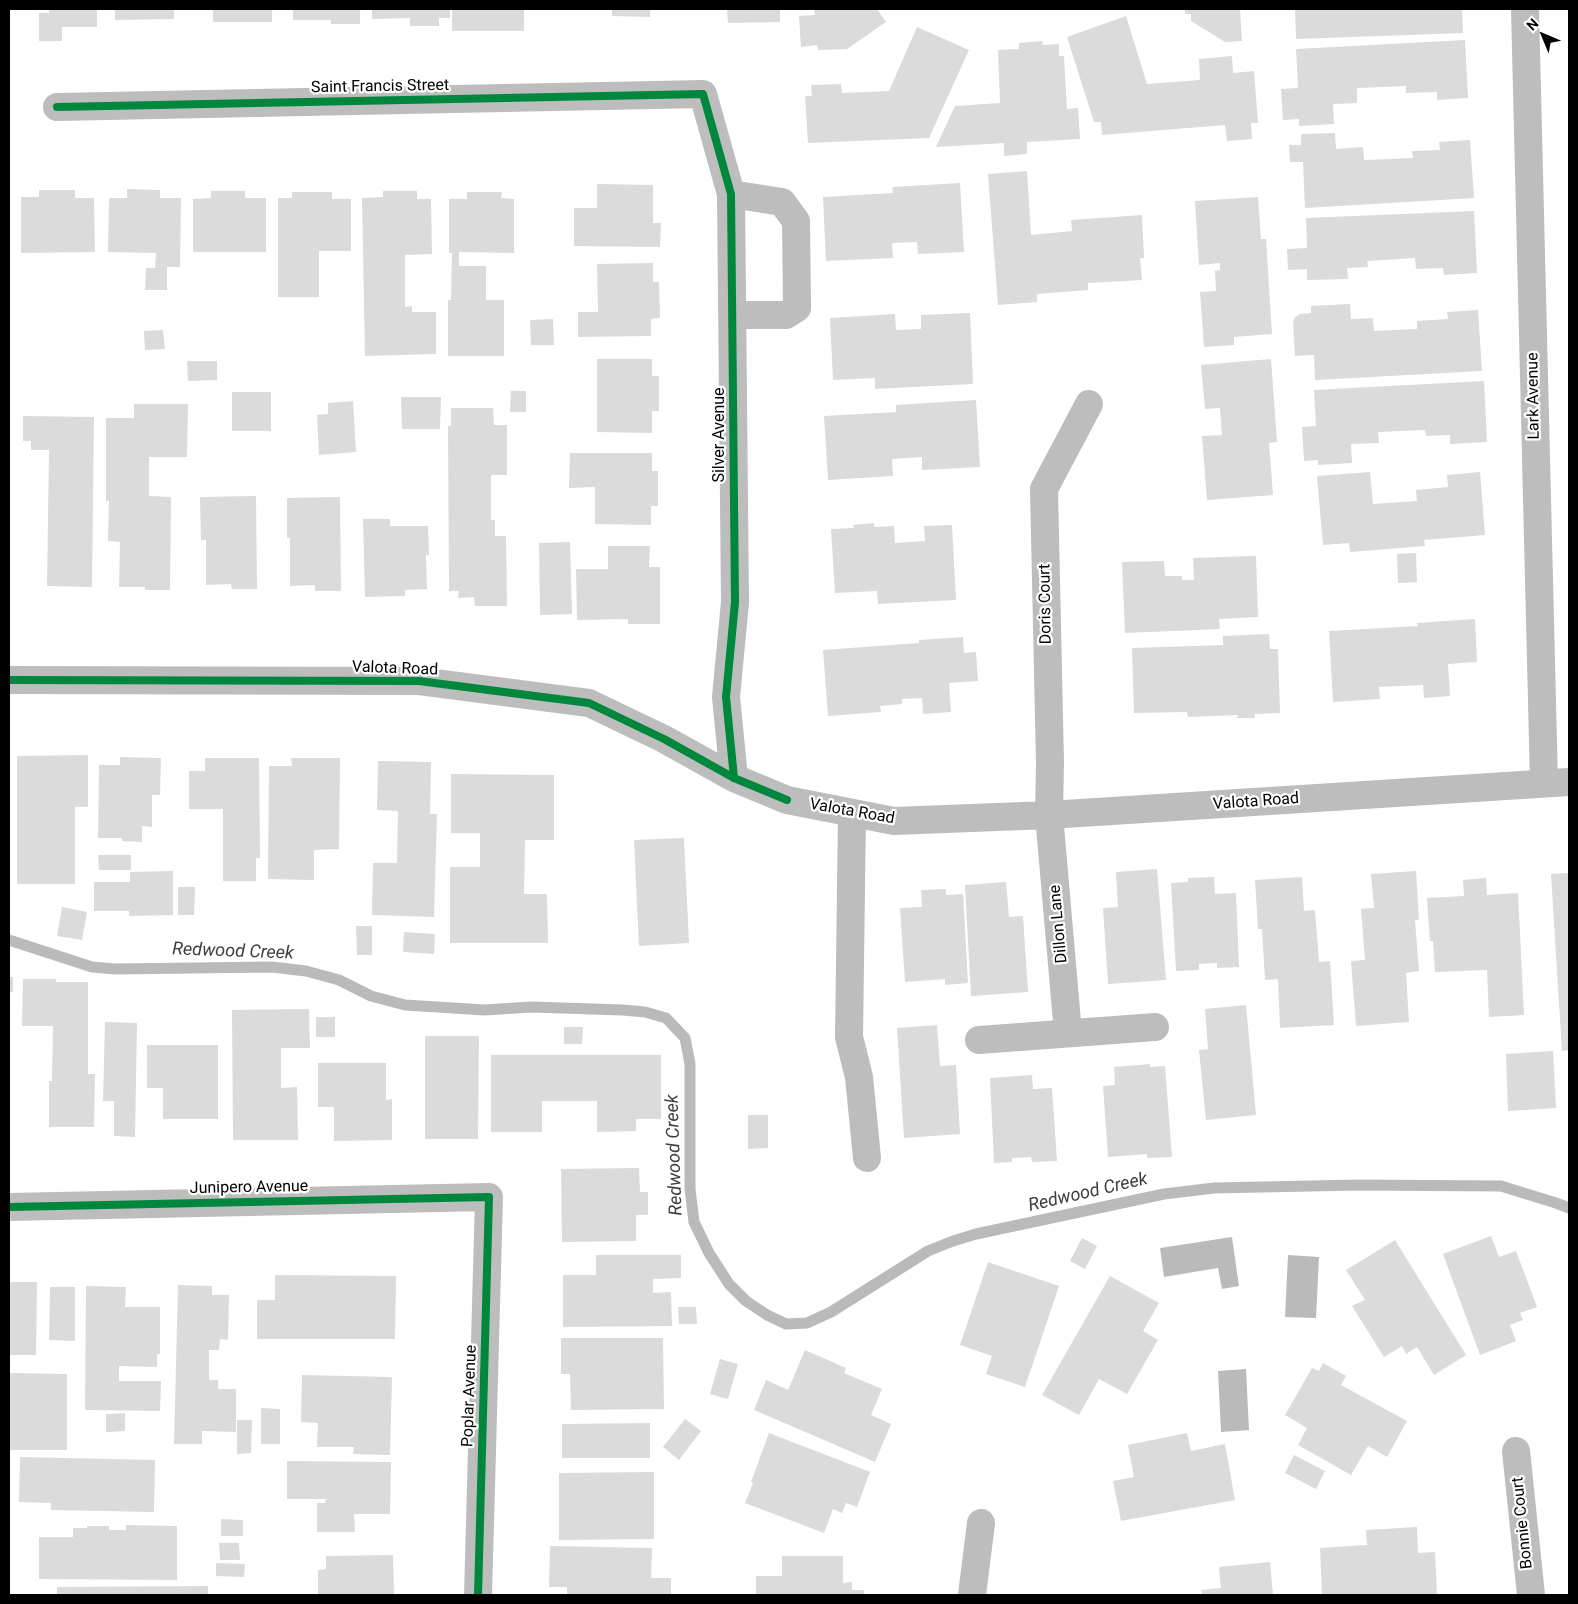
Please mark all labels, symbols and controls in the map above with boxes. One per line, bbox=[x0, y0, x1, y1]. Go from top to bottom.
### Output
north arrow bbox=[1518, 10, 1568, 60]
text: N bbox=[1523, 15, 1542, 34]
street label: Saint Francis Street bbox=[311, 76, 449, 98]
street label: Lark Avenue bbox=[1524, 352, 1544, 440]
street label: Silver Avenue bbox=[710, 387, 730, 483]
street label: Doris Court bbox=[1036, 564, 1056, 644]
street label: Valota Road bbox=[352, 658, 438, 680]
street label: Valota Road bbox=[1212, 789, 1300, 815]
street label: Valota Road bbox=[808, 795, 896, 829]
street label: Dillon Lane bbox=[1046, 884, 1072, 964]
water label: Redwood Creek bbox=[172, 939, 294, 965]
water label: Redwood Creek bbox=[662, 1094, 688, 1216]
water label: Redwood Creek bbox=[1026, 1169, 1150, 1217]
street label: Junipero Avenue bbox=[190, 1177, 308, 1199]
street label: Poplar Avenue bbox=[459, 1344, 481, 1448]
street label: Bonnie Court bbox=[1509, 1476, 1537, 1570]

